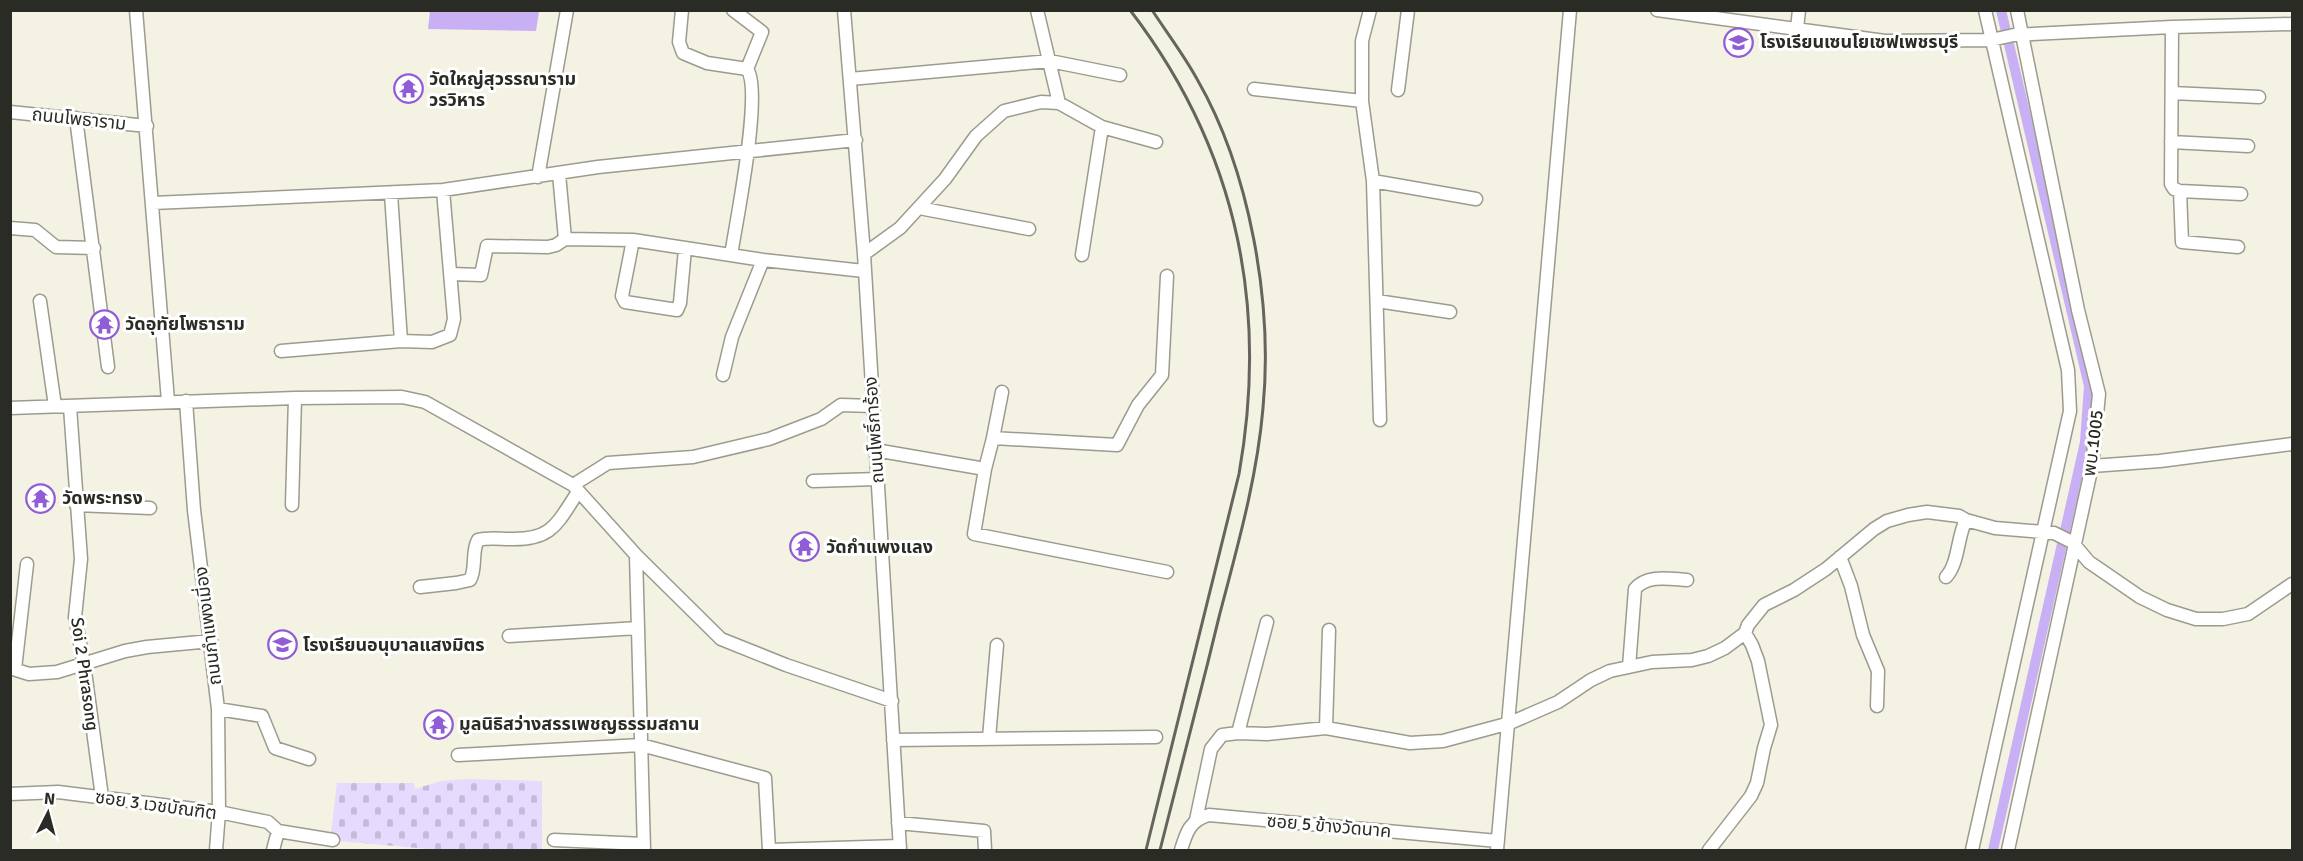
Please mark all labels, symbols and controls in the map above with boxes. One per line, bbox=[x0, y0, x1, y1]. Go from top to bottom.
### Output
school or university icon: โรงเรียนเซนโยเซฟเพชรบุรี bbox=[1723, 26, 1755, 58]
place label: โรงเรียนเซนโยเซฟเพชรบุรี bbox=[1760, 31, 1958, 53]
place label: วัดใหญ่สุวรรณาราม วรวิหาร bbox=[429, 68, 576, 111]
temple icon: วัดใหญ่สุวรรณาราม วรวิหาร bbox=[392, 73, 424, 105]
street label: ถนนโพธาราม bbox=[31, 103, 127, 135]
temple icon: วัดอุทัยโพธาราม bbox=[88, 308, 120, 340]
place label: วัดอุทัยโพธาราม bbox=[125, 313, 245, 335]
street label: ถนนโพธิ์การ้อง bbox=[859, 376, 889, 484]
street label: พบ.1005 bbox=[2078, 408, 2108, 478]
temple icon: วัดพระทรง bbox=[25, 482, 57, 514]
place label: วัดพระทรง bbox=[62, 487, 143, 509]
temple icon: วัดกำแพงแลง bbox=[789, 531, 821, 563]
place label: วัดกำแพงแลง bbox=[826, 536, 933, 558]
street label: ถนนกำแพงเมี่อง bbox=[188, 565, 226, 687]
street label: Soi 2 Phrasong bbox=[66, 616, 104, 732]
school or university icon: โรงเรียนอนุบาลแสงมิตร bbox=[266, 629, 298, 661]
place label: โรงเรียนอนุบาลแสงมิตร bbox=[303, 634, 485, 656]
temple icon: มูลนิธิสว่างสรรเพชญธรรมสถาน bbox=[422, 708, 454, 740]
place label: มูลนิธิสว่างสรรเพชญธรรมสถาน bbox=[459, 713, 699, 735]
north arrow bbox=[18, 783, 78, 843]
street label: ซอย 3 เวชบัณฑิต bbox=[94, 786, 218, 824]
text: N bbox=[43, 789, 56, 810]
street label: ซอย 5 ข้างวัดนาค bbox=[1266, 810, 1392, 842]

